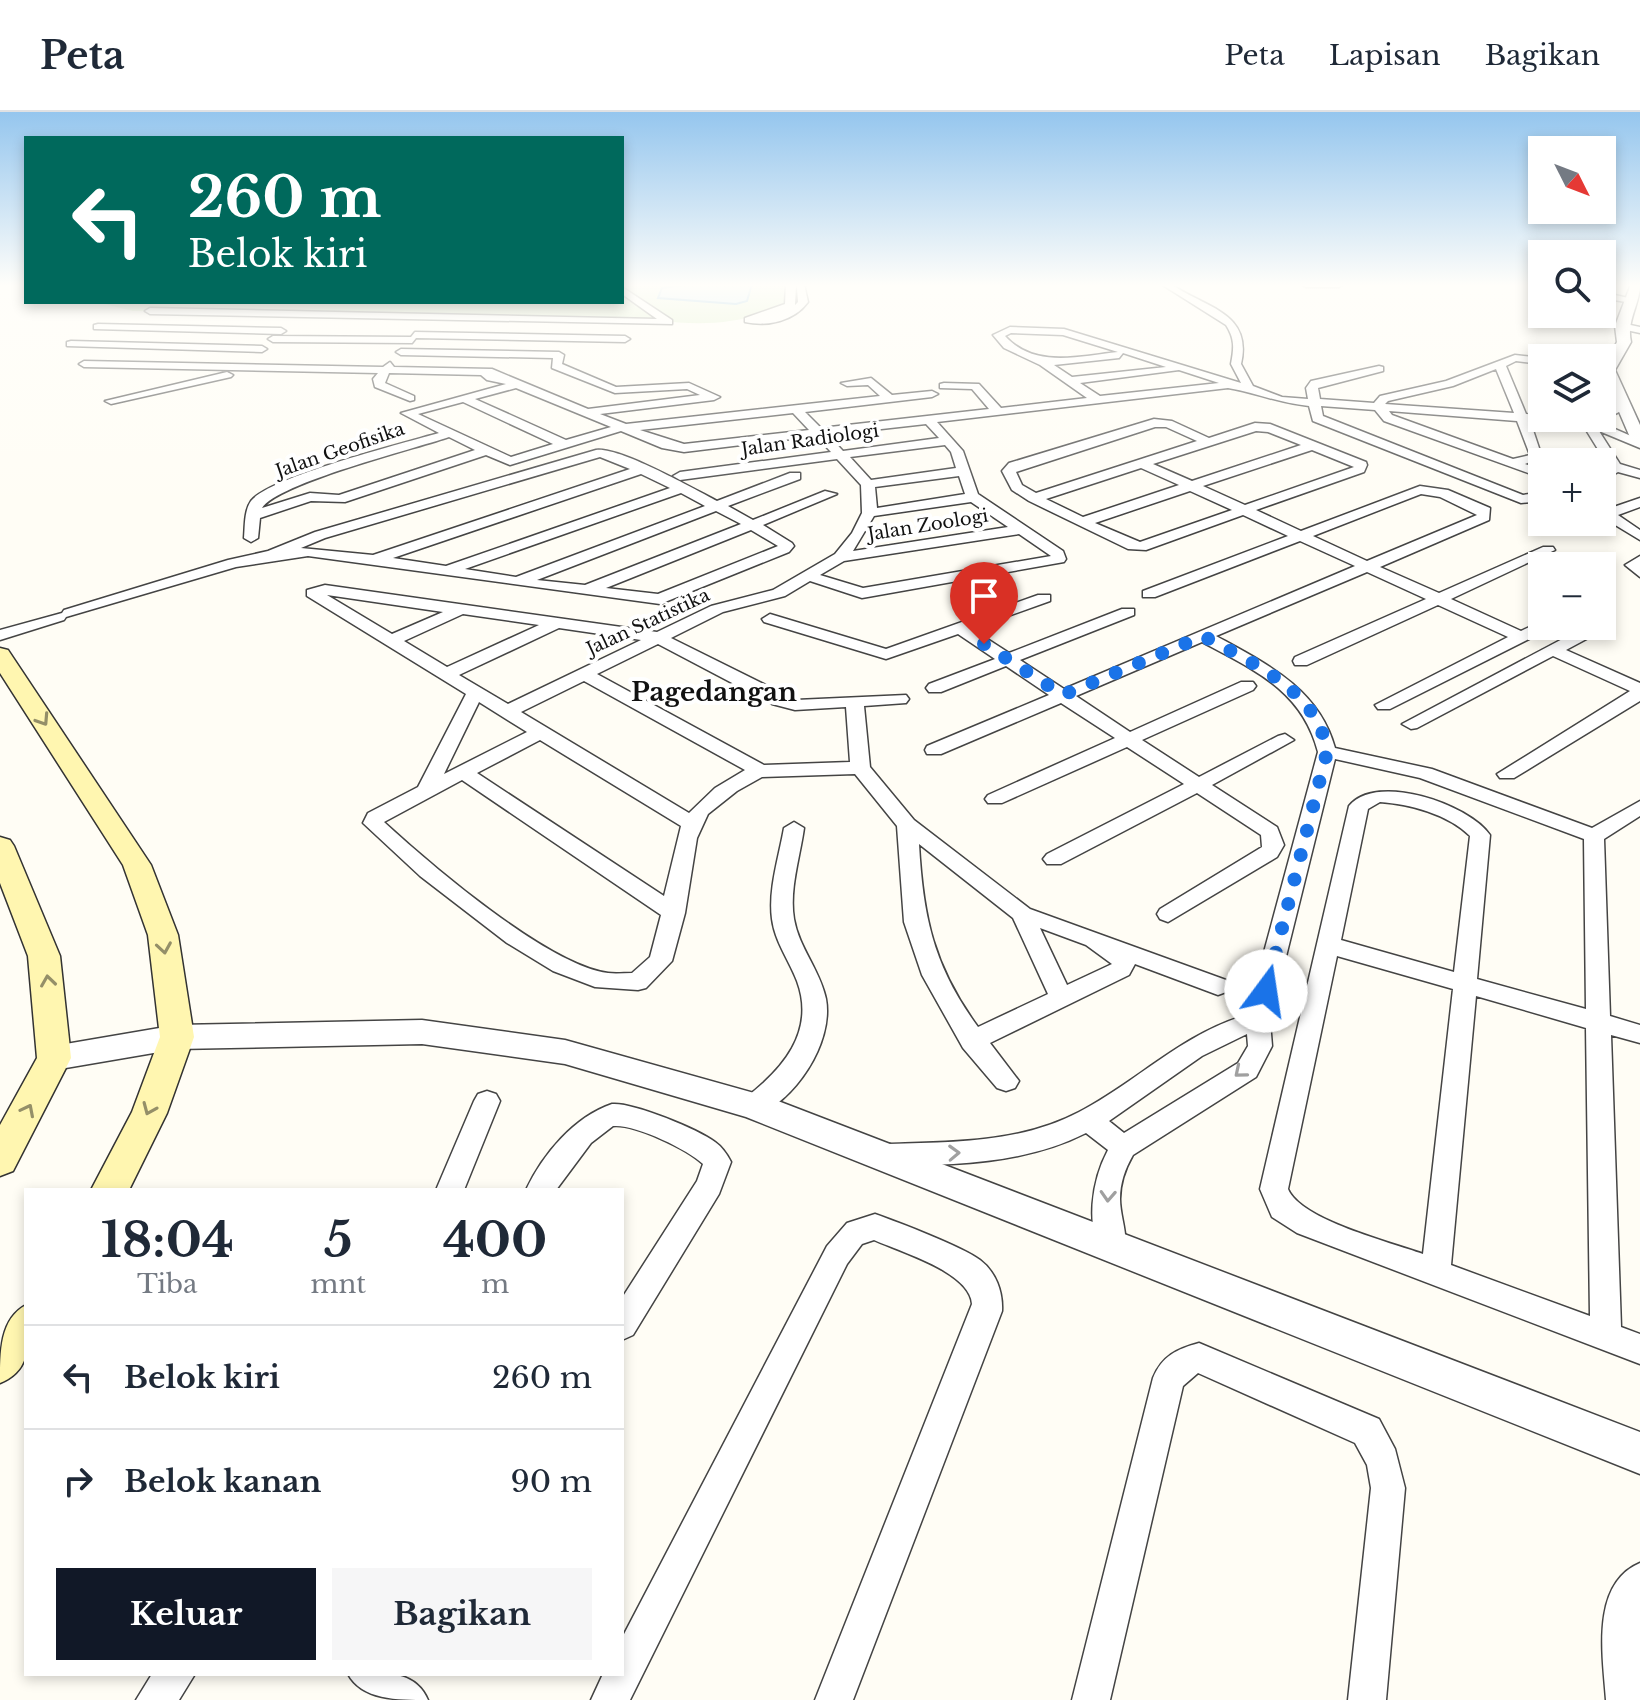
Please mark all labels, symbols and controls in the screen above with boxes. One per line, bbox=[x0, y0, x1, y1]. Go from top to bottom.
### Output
text: Peta bbox=[40, 32, 125, 79]
text: Peta bbox=[1224, 38, 1285, 73]
text: Lapisan bbox=[1329, 38, 1441, 73]
text: Bagikan bbox=[1485, 38, 1600, 73]
north arrow bbox=[1528, 136, 1616, 224]
map controls bbox=[1528, 136, 1616, 640]
text: 260 m bbox=[188, 163, 381, 232]
icon: left bbox=[56, 168, 160, 272]
text: Belok kiri bbox=[188, 232, 367, 277]
button: search bbox=[1528, 240, 1616, 328]
button: layers bbox=[1528, 344, 1616, 432]
street label: Jalan Geofisika bbox=[271, 418, 407, 483]
street label: Jalan Radiologi bbox=[738, 419, 880, 461]
button: + bbox=[1528, 448, 1616, 536]
street label: Jalan Zoologi bbox=[864, 505, 990, 546]
button: − bbox=[1528, 552, 1616, 640]
pin bbox=[950, 562, 1018, 644]
icon: arrive bbox=[962, 574, 1006, 618]
street label: Jalan Statistika bbox=[581, 584, 713, 661]
district label: Pagedangan bbox=[631, 676, 797, 708]
one-way arrow bbox=[33, 712, 48, 726]
one-way arrow bbox=[155, 941, 172, 955]
position arrow bbox=[1224, 949, 1308, 1033]
one-way arrow bbox=[39, 974, 56, 987]
one-way arrow bbox=[1235, 1062, 1250, 1077]
one-way arrow bbox=[143, 1101, 159, 1116]
one-way arrow bbox=[19, 1103, 34, 1118]
one-way arrow bbox=[948, 1144, 961, 1161]
one-way arrow bbox=[1100, 1190, 1117, 1203]
text: 18:04 bbox=[101, 1210, 234, 1270]
text: 5 bbox=[324, 1210, 353, 1270]
text: 400 bbox=[443, 1210, 547, 1270]
text: Tiba bbox=[137, 1268, 197, 1300]
text: mnt bbox=[311, 1268, 366, 1300]
text: m bbox=[481, 1268, 509, 1300]
icon: left bbox=[56, 1355, 100, 1399]
text: Belok kiri bbox=[124, 1359, 280, 1396]
text: 260 m bbox=[492, 1359, 592, 1396]
icon: right bbox=[56, 1459, 100, 1503]
text: Belok kanan bbox=[124, 1463, 321, 1500]
text: 90 m bbox=[510, 1463, 592, 1500]
button: Keluar bbox=[56, 1568, 316, 1660]
button: Bagikan bbox=[332, 1568, 592, 1660]

